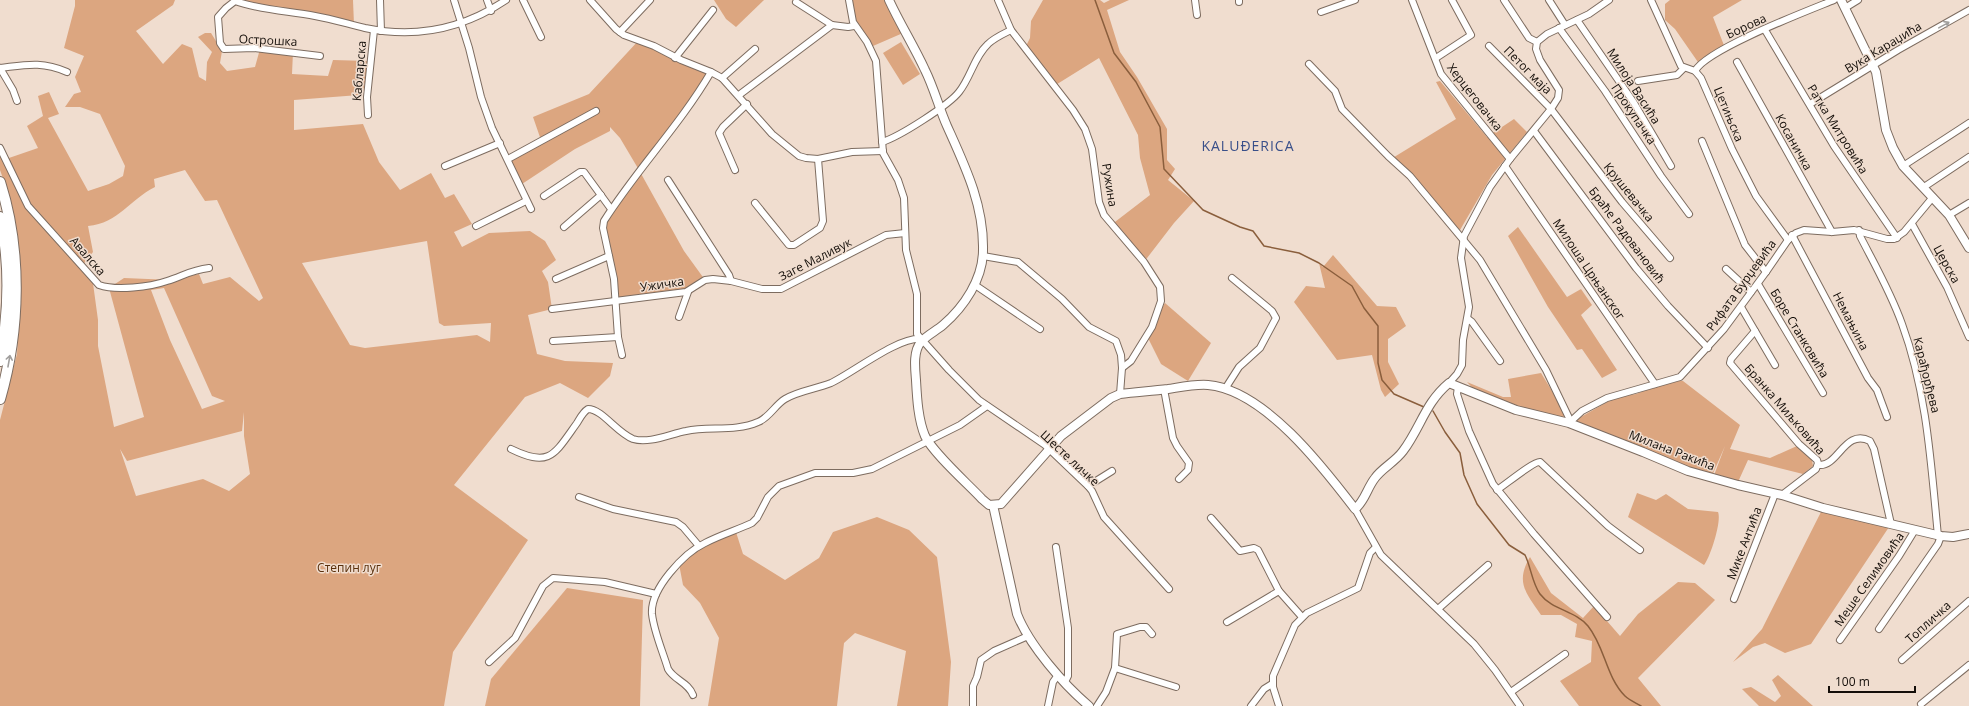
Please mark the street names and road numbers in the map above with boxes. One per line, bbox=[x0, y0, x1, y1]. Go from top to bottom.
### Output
street label: Борова bbox=[1723, 9, 1769, 43]
street label: Вука Караџића bbox=[1841, 17, 1925, 77]
street label: Острошка bbox=[238, 30, 298, 50]
street label: Кабларска bbox=[348, 40, 370, 102]
street label: Петог маја bbox=[1500, 42, 1556, 98]
street label: Милоја Васића bbox=[1603, 45, 1665, 127]
street label: Херцеговачка bbox=[1443, 60, 1507, 134]
street label: Прокупачка bbox=[1607, 80, 1661, 148]
street label: Ратка Митровића bbox=[1804, 81, 1872, 177]
street label: Цетињска bbox=[1710, 84, 1748, 144]
street label: Косаничка bbox=[1771, 111, 1817, 173]
street label: Крушевачка bbox=[1600, 159, 1658, 225]
street label: Ружина bbox=[1098, 162, 1122, 208]
street label: Браће Радовановић bbox=[1585, 183, 1669, 287]
street label: Милоша Црњанског bbox=[1549, 215, 1629, 323]
street label: Авалска bbox=[66, 233, 110, 279]
street label: Заге Маливук bbox=[776, 233, 855, 285]
street label: Рифата Бурџевића bbox=[1702, 236, 1780, 334]
street label: Церска bbox=[1929, 242, 1965, 286]
street label: Ужичка bbox=[639, 273, 685, 295]
street label: Боре Станковића bbox=[1767, 285, 1833, 381]
street label: Немањина bbox=[1829, 289, 1873, 353]
street label: Карађорђева bbox=[1909, 335, 1945, 415]
street label: Бранка Миљковића bbox=[1741, 360, 1829, 458]
street label: Шесте личке bbox=[1037, 426, 1103, 490]
street label: Милана Ракића bbox=[1626, 426, 1718, 474]
street label: Мике Антића bbox=[1722, 504, 1766, 582]
street label: Меше Селимовића bbox=[1830, 528, 1908, 630]
street label: Топличка bbox=[1902, 597, 1954, 647]

